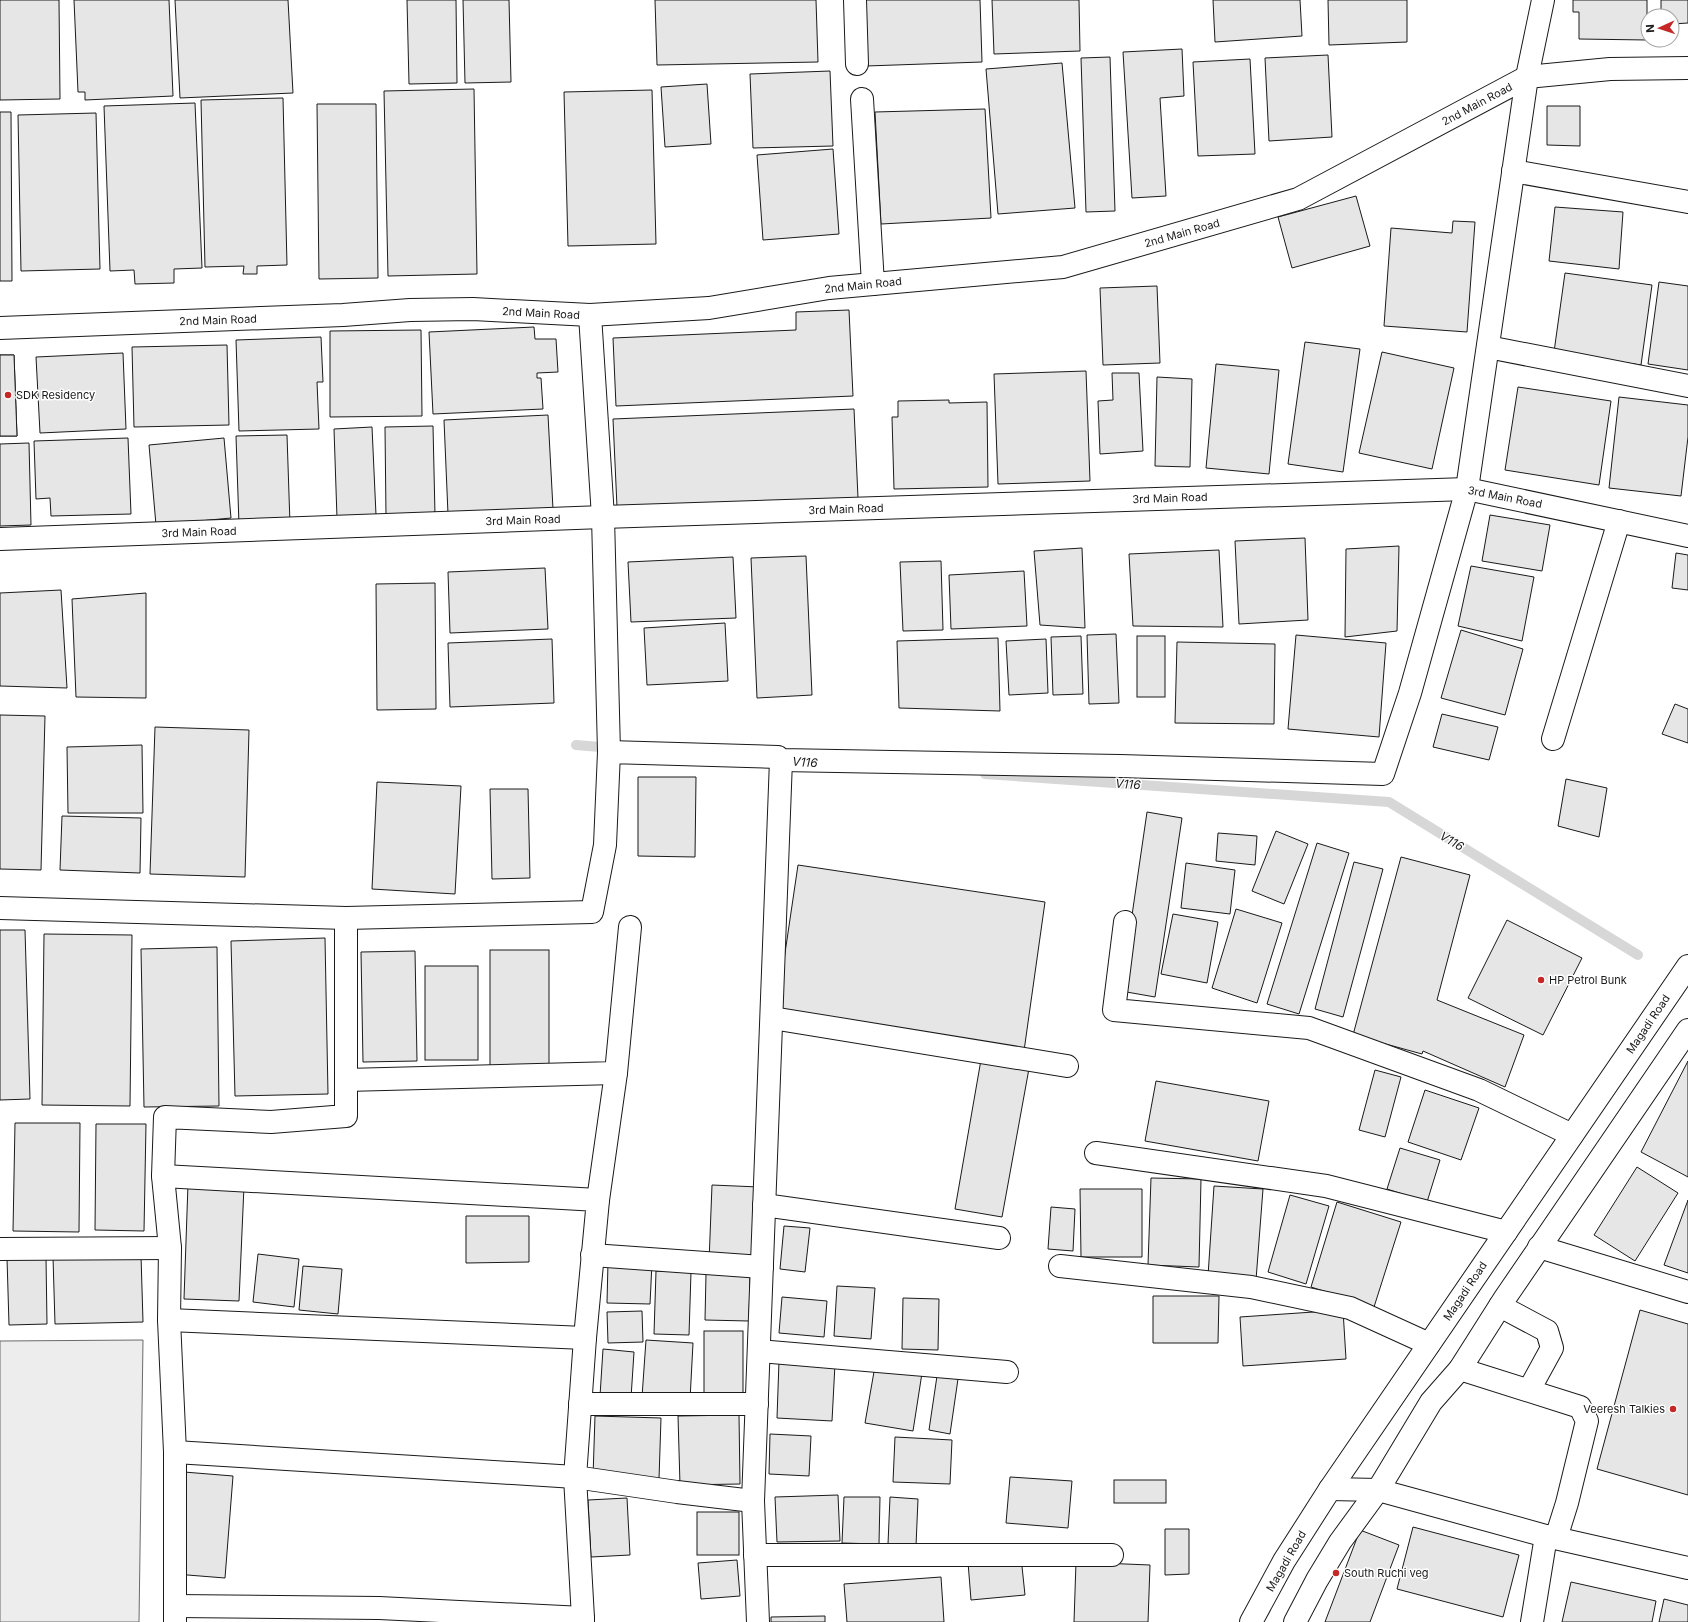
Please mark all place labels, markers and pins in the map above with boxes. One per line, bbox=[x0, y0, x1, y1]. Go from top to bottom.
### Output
place label: SDK Residency bbox=[16, 388, 95, 402]
marker: SDK Residency bbox=[3, 390, 13, 400]
place label: HP Petrol Bunk bbox=[1549, 973, 1627, 987]
marker: HP Petrol Bunk bbox=[1536, 975, 1546, 985]
place label: Veeresh Talkies bbox=[1583, 1402, 1665, 1416]
marker: Veeresh Talkies bbox=[1668, 1404, 1678, 1414]
place label: South Ruchi veg bbox=[1344, 1566, 1429, 1580]
marker: South Ruchi veg bbox=[1331, 1568, 1341, 1578]

